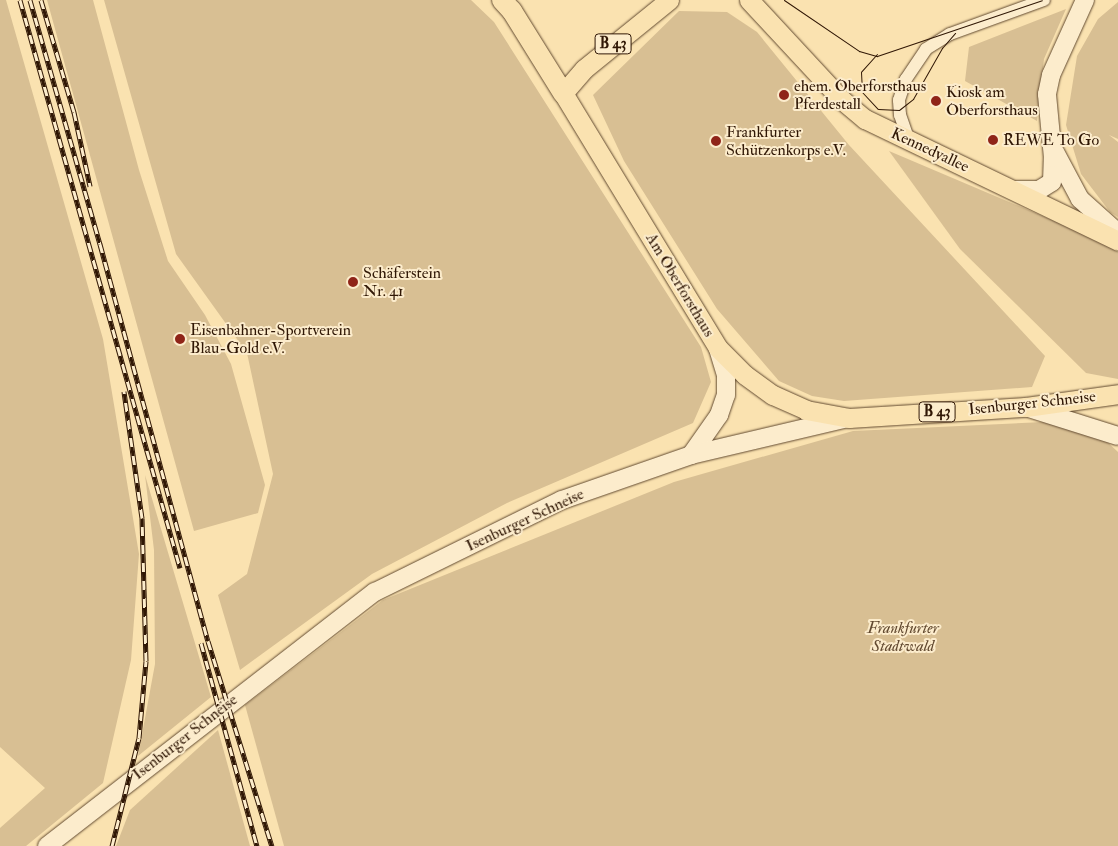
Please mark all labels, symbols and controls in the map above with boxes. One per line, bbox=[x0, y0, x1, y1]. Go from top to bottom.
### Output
road number: B 43 bbox=[594, 32, 632, 56]
place label: ehem. Oberforsthaus Pferdestall bbox=[794, 76, 926, 114]
place label: Kiosk am Oberforsthaus bbox=[946, 82, 1038, 120]
marker: ehem. Oberforsthaus Pferdestall bbox=[778, 89, 790, 101]
marker: Kiosk am Oberforsthaus bbox=[930, 95, 942, 107]
place label: Frankfurter Schützenkorps e.V. bbox=[726, 122, 846, 160]
street label: Kennedyallee bbox=[888, 124, 972, 176]
place label: REWE To Go bbox=[1003, 130, 1099, 150]
marker: REWE To Go bbox=[987, 134, 999, 146]
marker: Frankfurter Schützenkorps e.V. bbox=[710, 135, 722, 147]
street label: Am Oberforsthaus bbox=[641, 230, 719, 340]
place label: Schäferstein Nr. 41 bbox=[363, 263, 441, 301]
marker: Schäferstein Nr. 41 bbox=[347, 276, 359, 288]
place label: Eisenbahner-Sportverein Blau-Gold e.V. bbox=[190, 320, 351, 358]
marker: Eisenbahner-Sportverein Blau-Gold e.V. bbox=[174, 333, 186, 345]
street label: Isenburger Schneise bbox=[967, 387, 1097, 419]
road number: B 43 bbox=[918, 400, 956, 424]
street label: Isenburger Schneise bbox=[463, 484, 587, 556]
park label: Frankfurter Stadtwald bbox=[867, 618, 939, 656]
street label: Isenburger Schneise bbox=[129, 690, 241, 784]

